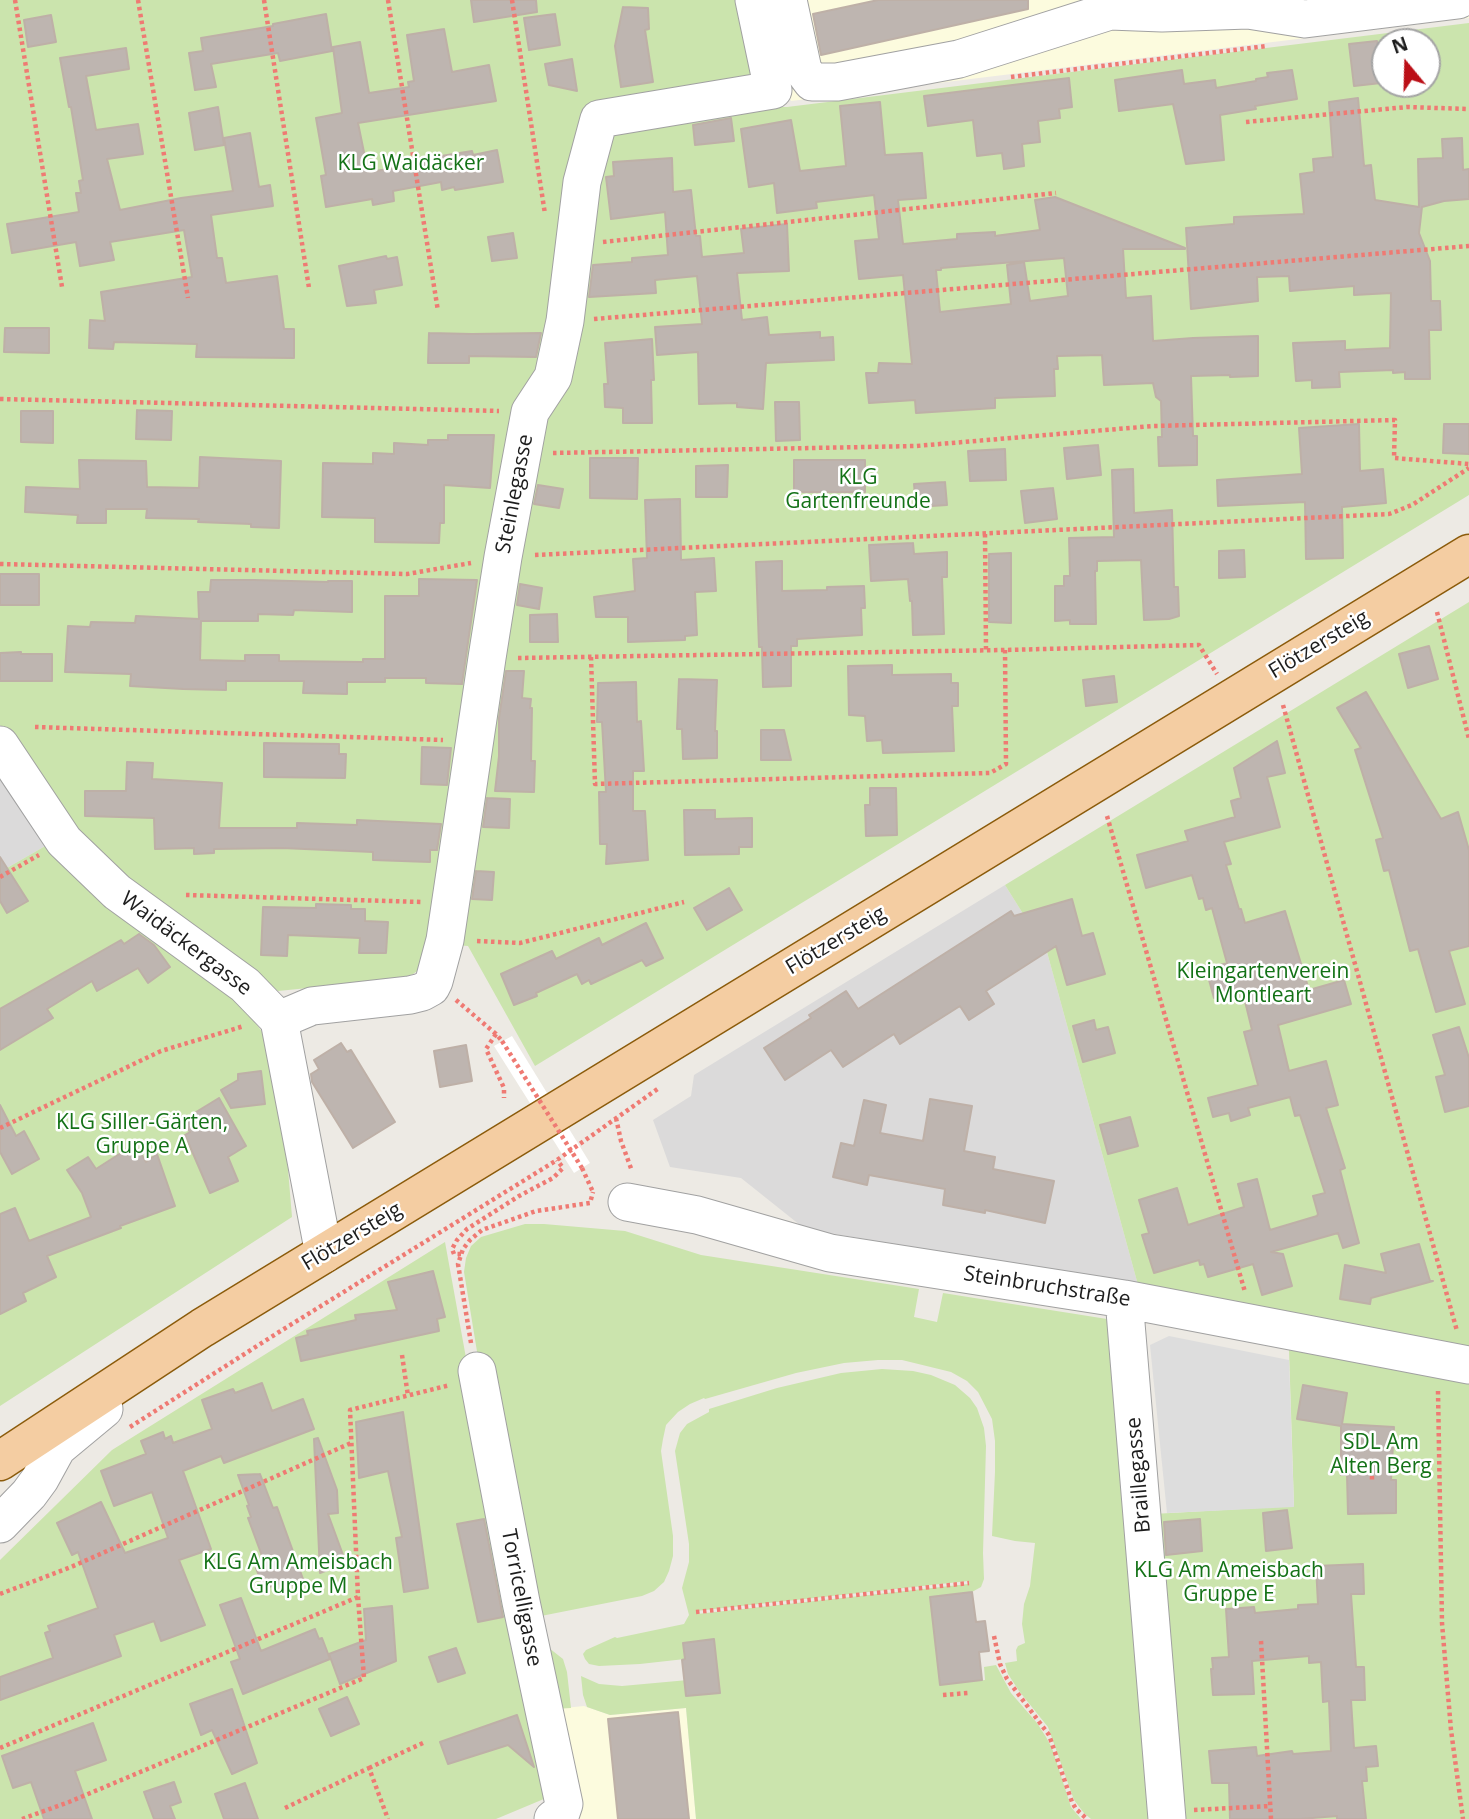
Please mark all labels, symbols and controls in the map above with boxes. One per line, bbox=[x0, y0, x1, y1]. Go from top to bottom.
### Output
north arrow bbox=[1371, 28, 1441, 98]
text: N bbox=[1388, 30, 1411, 60]
park label: KLG Waidäcker bbox=[338, 151, 484, 177]
street label: Steinlegasse bbox=[491, 432, 539, 556]
park label: KLG Gartenfreunde bbox=[785, 465, 931, 515]
street label: Flötzersteig bbox=[1264, 605, 1374, 685]
street label: Waidäckergasse bbox=[116, 887, 256, 1001]
street label: Flötzersteig bbox=[781, 901, 891, 981]
park label: Kleingartenverein Montleart bbox=[1177, 959, 1349, 1009]
park label: KLG Siller-Gärten, Gruppe A bbox=[56, 1110, 228, 1160]
street label: Flötzersteig bbox=[297, 1197, 407, 1277]
street label: Steinbruchstraße bbox=[962, 1261, 1132, 1313]
street label: Braillegasse bbox=[1121, 1416, 1157, 1534]
park label: SDL Am Alten Berg bbox=[1330, 1430, 1432, 1480]
street label: Torricelligasse bbox=[495, 1527, 547, 1669]
park label: KLG Am Ameisbach Gruppe M bbox=[203, 1550, 393, 1600]
park label: KLG Am Ameisbach Gruppe E bbox=[1134, 1558, 1324, 1608]

